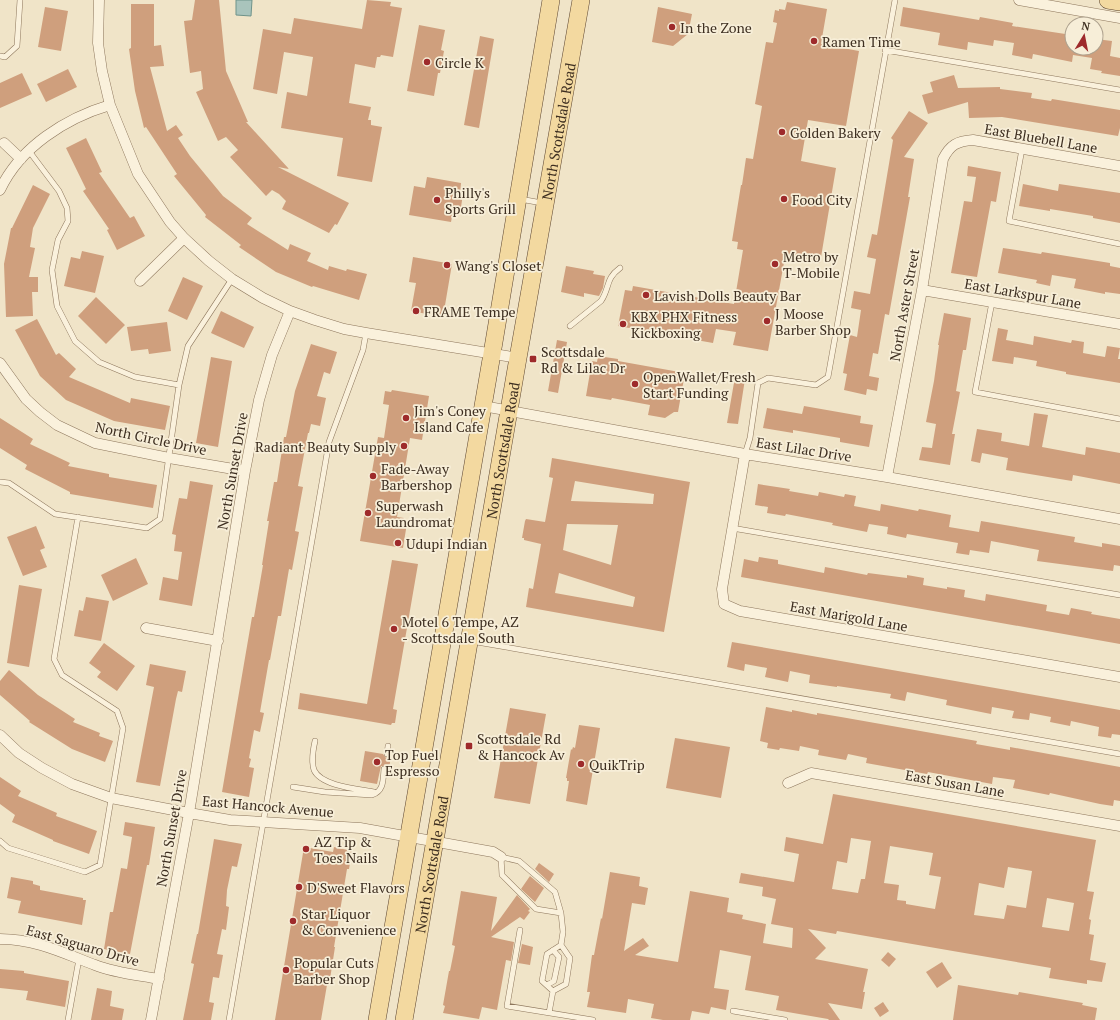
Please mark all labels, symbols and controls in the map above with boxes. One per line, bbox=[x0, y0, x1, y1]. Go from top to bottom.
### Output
north arrow bbox=[1064, 16, 1104, 56]
place label: In the Zone bbox=[680, 18, 752, 37]
text: N bbox=[1080, 19, 1092, 34]
marker: In the Zone bbox=[667, 22, 677, 32]
place label: Ramen Time bbox=[822, 32, 901, 51]
marker: Ramen Time bbox=[809, 36, 819, 46]
place label: Circle K bbox=[435, 53, 485, 72]
marker: Circle K bbox=[422, 57, 432, 67]
street label: North Scottsdale Road bbox=[537, 61, 579, 201]
street label: East Bluebell Lane bbox=[983, 119, 1099, 157]
place label: Golden Bakery bbox=[790, 123, 882, 142]
marker: Golden Bakery bbox=[777, 127, 787, 137]
place label: Philly's Sports Grill bbox=[445, 183, 516, 218]
place label: Food City bbox=[792, 190, 853, 209]
marker: Food City bbox=[779, 194, 789, 204]
marker: Philly's Sports Grill bbox=[432, 195, 442, 205]
street label: North Aster Street bbox=[885, 246, 923, 363]
place label: Metro by T-Mobile bbox=[783, 247, 840, 282]
place label: Wang's Closet bbox=[455, 256, 542, 275]
marker: Metro by T-Mobile bbox=[770, 259, 780, 269]
marker: Wang's Closet bbox=[442, 260, 452, 270]
street label: East Larkspur Lane bbox=[963, 273, 1083, 313]
place label: Lavish Dolls Beauty Bar bbox=[654, 286, 801, 305]
marker: Lavish Dolls Beauty Bar bbox=[641, 290, 651, 300]
place label: FRAME Tempe bbox=[424, 302, 516, 321]
place label: J Moose Barber Shop bbox=[775, 304, 851, 339]
marker: FRAME Tempe bbox=[411, 306, 421, 316]
place label: KBX PHX Fitness Kickboxing bbox=[631, 307, 737, 342]
marker: J Moose Barber Shop bbox=[762, 316, 772, 326]
marker: KBX PHX Fitness Kickboxing bbox=[618, 319, 628, 329]
place label: Scottsdale Rd & Lilac Dr bbox=[541, 342, 626, 377]
marker: Scottsdale Rd & Lilac Dr bbox=[528, 354, 538, 364]
place label: OpenWallet/Fresh Start Funding bbox=[643, 367, 756, 402]
marker: OpenWallet/Fresh Start Funding bbox=[630, 379, 640, 389]
street label: North Scottsdale Road bbox=[481, 380, 523, 520]
place label: Jim's Coney Island Cafe bbox=[414, 401, 487, 436]
street label: North Sunset Drive bbox=[212, 411, 252, 531]
marker: Jim's Coney Island Cafe bbox=[401, 413, 411, 423]
street label: North Circle Drive bbox=[94, 417, 208, 459]
street label: East Lilac Drive bbox=[755, 432, 853, 466]
place label: Radiant Beauty Supply bbox=[255, 437, 397, 456]
marker: Radiant Beauty Supply bbox=[399, 441, 409, 451]
place label: Fade-Away Barbershop bbox=[381, 459, 452, 494]
marker: Fade-Away Barbershop bbox=[368, 471, 378, 481]
place label: Superwash Laundromat bbox=[376, 496, 453, 531]
marker: Superwash Laundromat bbox=[363, 508, 373, 518]
place label: Udupi Indian bbox=[406, 534, 488, 553]
marker: Udupi Indian bbox=[393, 538, 403, 548]
street label: East Marigold Lane bbox=[789, 596, 909, 636]
place label: Motel 6 Tempe, AZ - Scottsdale South bbox=[402, 612, 519, 647]
marker: Motel 6 Tempe, AZ - Scottsdale South bbox=[389, 624, 399, 634]
place label: Scottsdale Rd & Hancock Av bbox=[477, 729, 566, 764]
marker: Scottsdale Rd & Hancock Av bbox=[464, 741, 474, 751]
place label: Top Fuel Espresso bbox=[385, 745, 440, 780]
place label: QuikTrip bbox=[589, 755, 645, 774]
marker: Top Fuel Espresso bbox=[372, 757, 382, 767]
marker: QuikTrip bbox=[576, 759, 586, 769]
street label: East Susan Lane bbox=[904, 765, 1006, 801]
street label: North Sunset Drive bbox=[151, 768, 191, 888]
street label: East Hancock Avenue bbox=[201, 791, 335, 821]
street label: North Scottsdale Road bbox=[410, 794, 452, 934]
place label: AZ Tip & Toes Nails bbox=[314, 832, 378, 867]
marker: AZ Tip & Toes Nails bbox=[301, 844, 311, 854]
place label: D'Sweet Flavors bbox=[307, 878, 405, 897]
marker: D'Sweet Flavors bbox=[294, 882, 304, 892]
place label: Star Liquor & Convenience bbox=[301, 904, 396, 939]
marker: Star Liquor & Convenience bbox=[288, 916, 298, 926]
street label: East Saguaro Drive bbox=[24, 920, 142, 970]
place label: Popular Cuts Barber Shop bbox=[294, 953, 374, 988]
marker: Popular Cuts Barber Shop bbox=[281, 965, 291, 975]

